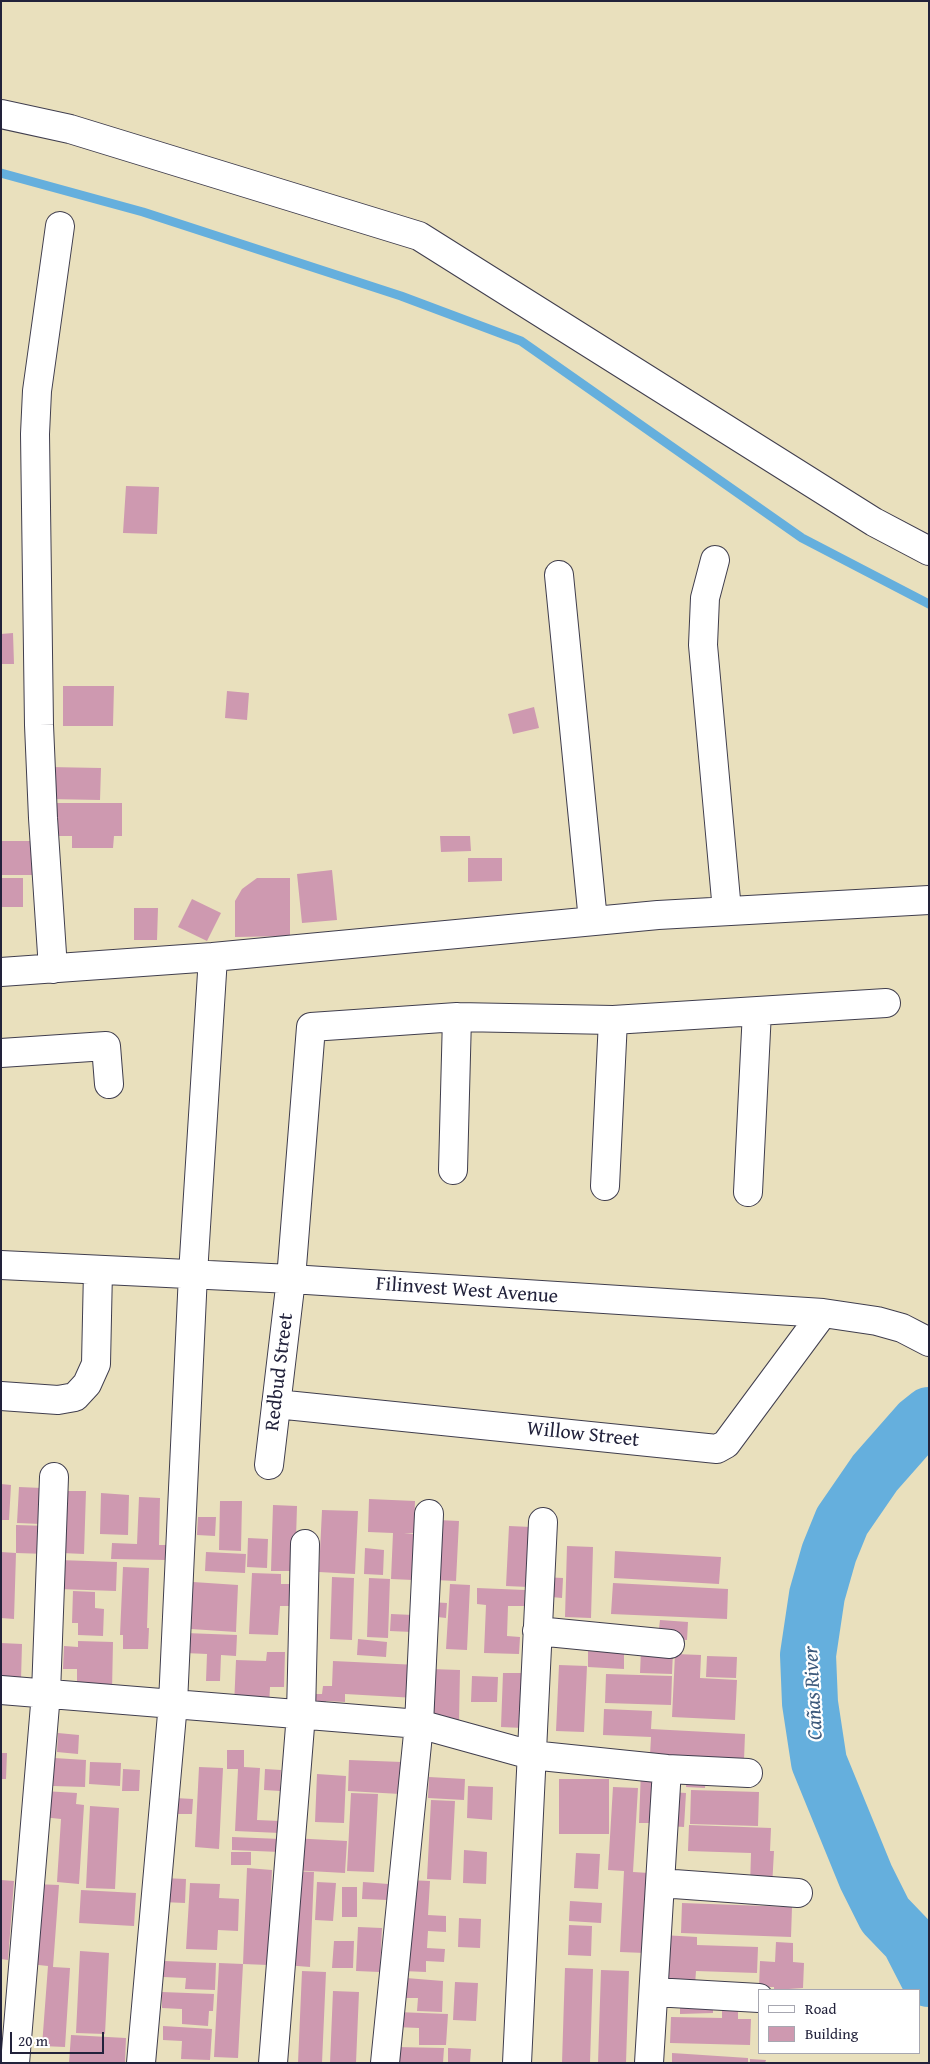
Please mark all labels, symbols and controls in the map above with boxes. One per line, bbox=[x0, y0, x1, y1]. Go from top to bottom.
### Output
street label: Filinvest West Avenue bbox=[375, 1273, 559, 1309]
street label: Redbud Street bbox=[261, 1312, 299, 1432]
street label: Willow Street bbox=[526, 1417, 640, 1453]
water label: Cañas River bbox=[799, 1645, 829, 1741]
legend bbox=[758, 1989, 920, 2054]
text: Road bbox=[805, 1998, 836, 2019]
scale bar bbox=[12, 2022, 106, 2054]
text: Building bbox=[805, 2023, 858, 2044]
text: 20 m bbox=[18, 2030, 48, 2051]

